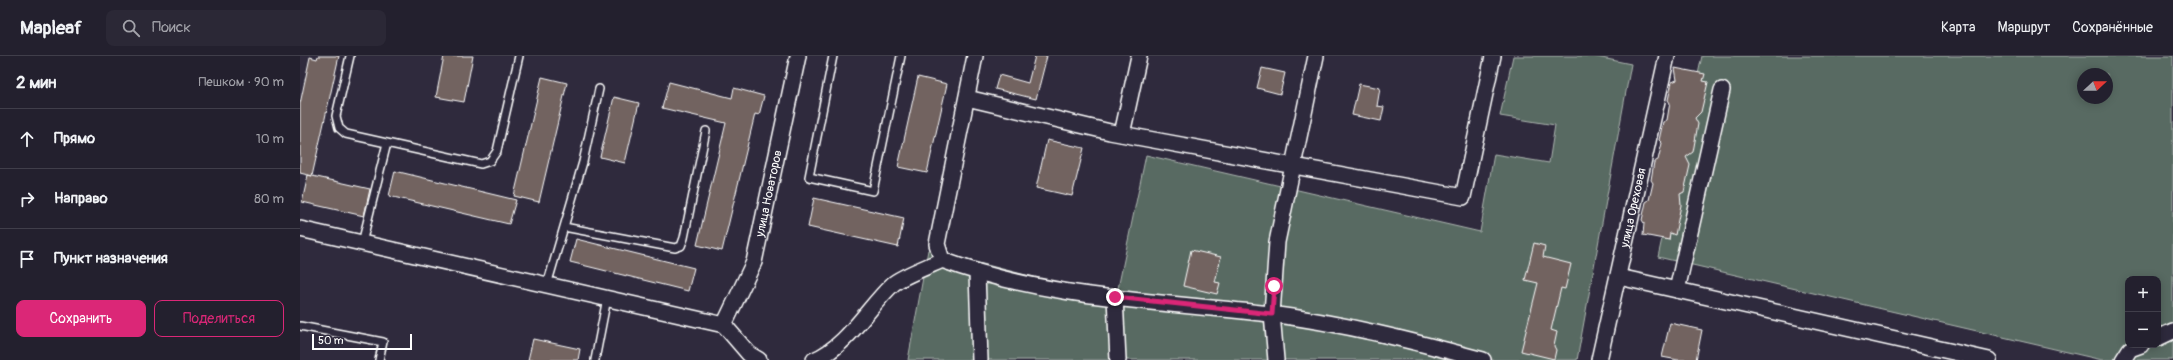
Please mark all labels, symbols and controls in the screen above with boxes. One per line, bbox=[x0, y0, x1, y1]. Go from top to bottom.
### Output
search box bbox=[106, 10, 386, 46]
text: Mapleaf bbox=[20, 16, 82, 40]
icon: search bbox=[120, 17, 142, 39]
text: Поиск bbox=[152, 18, 191, 37]
text: Карта bbox=[1941, 19, 1976, 36]
text: Маршрут bbox=[1998, 19, 2050, 36]
text: Сохранённые bbox=[2072, 19, 2153, 36]
north arrow bbox=[2077, 68, 2113, 104]
text: 2 мин bbox=[16, 72, 56, 93]
text: Пешком · 90 m bbox=[199, 74, 284, 90]
icon: ahead bbox=[16, 128, 38, 150]
text: Прямо bbox=[54, 129, 95, 148]
text: 10 m bbox=[256, 131, 284, 147]
street label: улица Новаторов bbox=[752, 148, 785, 239]
street label: улица Ореховая bbox=[1617, 166, 1649, 250]
icon: right bbox=[16, 188, 38, 210]
text: Направо bbox=[54, 189, 108, 208]
text: 80 m bbox=[254, 191, 284, 207]
icon: arrive bbox=[16, 248, 38, 270]
text: Пункт назначения bbox=[54, 249, 168, 268]
map controls bbox=[2125, 276, 2161, 348]
button: + bbox=[2125, 276, 2161, 312]
route start bbox=[1265, 277, 1283, 295]
route end bbox=[1106, 288, 1124, 306]
button: Сохранить bbox=[16, 300, 146, 337]
button: Поделиться bbox=[154, 300, 284, 337]
button: − bbox=[2125, 312, 2161, 348]
scale bar bbox=[312, 332, 412, 351]
text: 50 m bbox=[318, 334, 344, 347]

